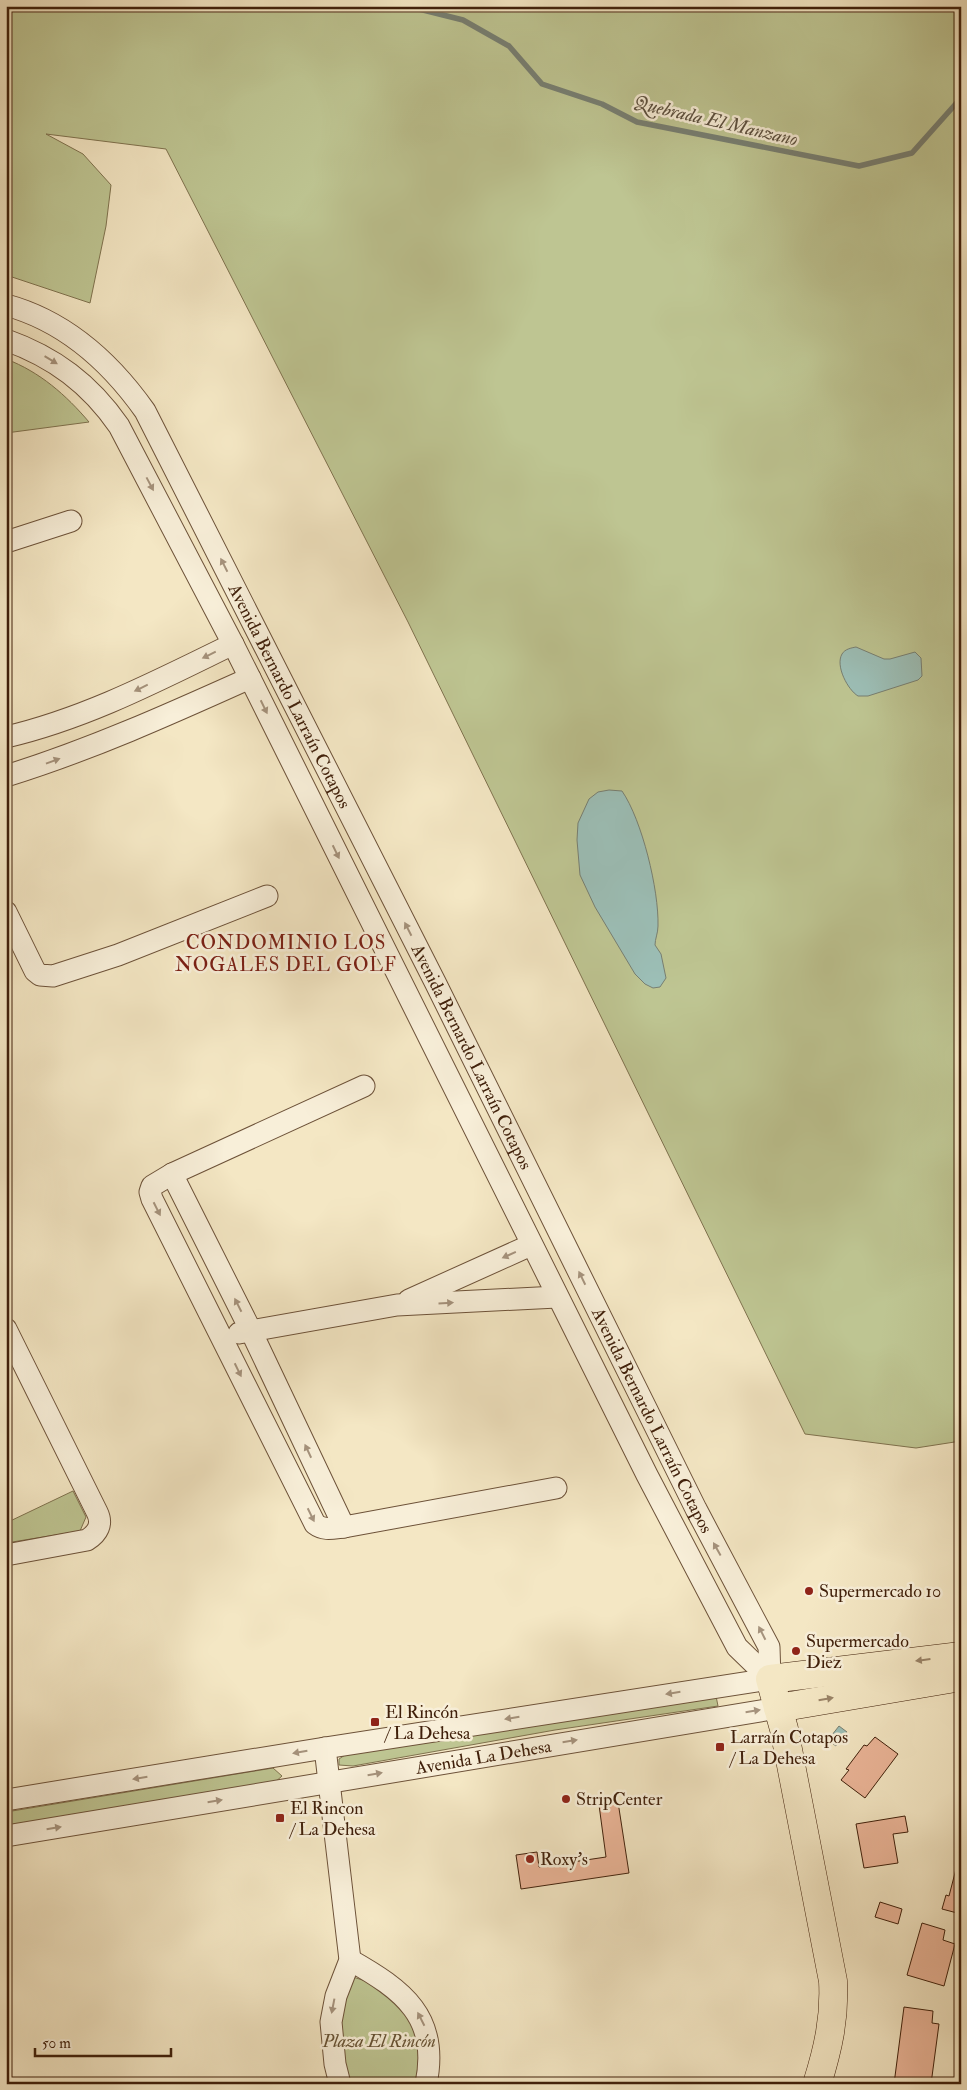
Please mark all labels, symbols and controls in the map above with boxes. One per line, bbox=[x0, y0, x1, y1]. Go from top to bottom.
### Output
water label: Quebrada El Manzano bbox=[632, 90, 800, 152]
one-way arrow bbox=[44, 355, 57, 364]
one-way arrow bbox=[146, 477, 154, 492]
one-way arrow bbox=[220, 558, 228, 573]
street label: Avenida Bernardo Larraín Cotapos bbox=[222, 579, 356, 813]
one-way arrow bbox=[202, 652, 216, 660]
one-way arrow bbox=[134, 685, 148, 693]
one-way arrow bbox=[260, 700, 268, 714]
one-way arrow bbox=[45, 757, 60, 764]
one-way arrow bbox=[332, 845, 340, 860]
one-way arrow bbox=[404, 922, 412, 936]
district label: CONDOMINIO LOS NOGALES DEL GOLF bbox=[175, 931, 397, 977]
street label: Avenida Bernardo Larraín Cotapos bbox=[405, 939, 537, 1174]
one-way arrow bbox=[153, 1202, 161, 1216]
one-way arrow bbox=[502, 1251, 516, 1259]
one-way arrow bbox=[578, 1271, 586, 1285]
one-way arrow bbox=[234, 1298, 242, 1312]
one-way arrow bbox=[438, 1298, 454, 1306]
street label: Avenida Bernardo Larraín Cotapos bbox=[586, 1303, 718, 1537]
one-way arrow bbox=[234, 1363, 242, 1377]
one-way arrow bbox=[304, 1444, 312, 1458]
one-way arrow bbox=[307, 1508, 315, 1522]
one-way arrow bbox=[713, 1542, 722, 1555]
place label: Supermercado 10 bbox=[819, 1580, 941, 1603]
marker: Supermercado 10 bbox=[803, 1585, 815, 1597]
one-way arrow bbox=[758, 1626, 766, 1641]
place label: Supermercado Diez bbox=[806, 1630, 909, 1674]
marker: Supermercado Diez bbox=[790, 1645, 802, 1657]
one-way arrow bbox=[914, 1656, 930, 1664]
one-way arrow bbox=[664, 1690, 680, 1698]
one-way arrow bbox=[818, 1695, 834, 1703]
place label: El Rincón / La Dehesa bbox=[383, 1701, 471, 1745]
one-way arrow bbox=[746, 1707, 762, 1715]
one-way arrow bbox=[504, 1715, 520, 1723]
marker: El Rincón / La Dehesa bbox=[369, 1716, 381, 1728]
place label: Larraín Cotapos / La Dehesa bbox=[728, 1726, 848, 1770]
street label: Avenida La Dehesa bbox=[413, 1735, 554, 1780]
one-way arrow bbox=[562, 1737, 578, 1745]
marker: Larraín Cotapos / La Dehesa bbox=[714, 1741, 726, 1753]
one-way arrow bbox=[292, 1748, 308, 1756]
one-way arrow bbox=[367, 1770, 383, 1778]
one-way arrow bbox=[131, 1775, 147, 1783]
place label: StripCenter bbox=[576, 1788, 663, 1811]
marker: StripCenter bbox=[560, 1793, 572, 1805]
one-way arrow bbox=[207, 1797, 223, 1805]
place label: El Rincon / La Dehesa bbox=[288, 1797, 376, 1841]
marker: El Rincon / La Dehesa bbox=[274, 1812, 286, 1824]
one-way arrow bbox=[47, 1823, 63, 1831]
place label: Roxy's bbox=[540, 1848, 588, 1871]
marker: Roxy's bbox=[524, 1853, 536, 1865]
one-way arrow bbox=[329, 1998, 337, 2014]
one-way arrow bbox=[416, 2012, 424, 2026]
scale bar bbox=[35, 2025, 171, 2057]
park label: Plaza El Rincón bbox=[321, 2030, 436, 2053]
text: 50 m bbox=[42, 2034, 71, 2053]

